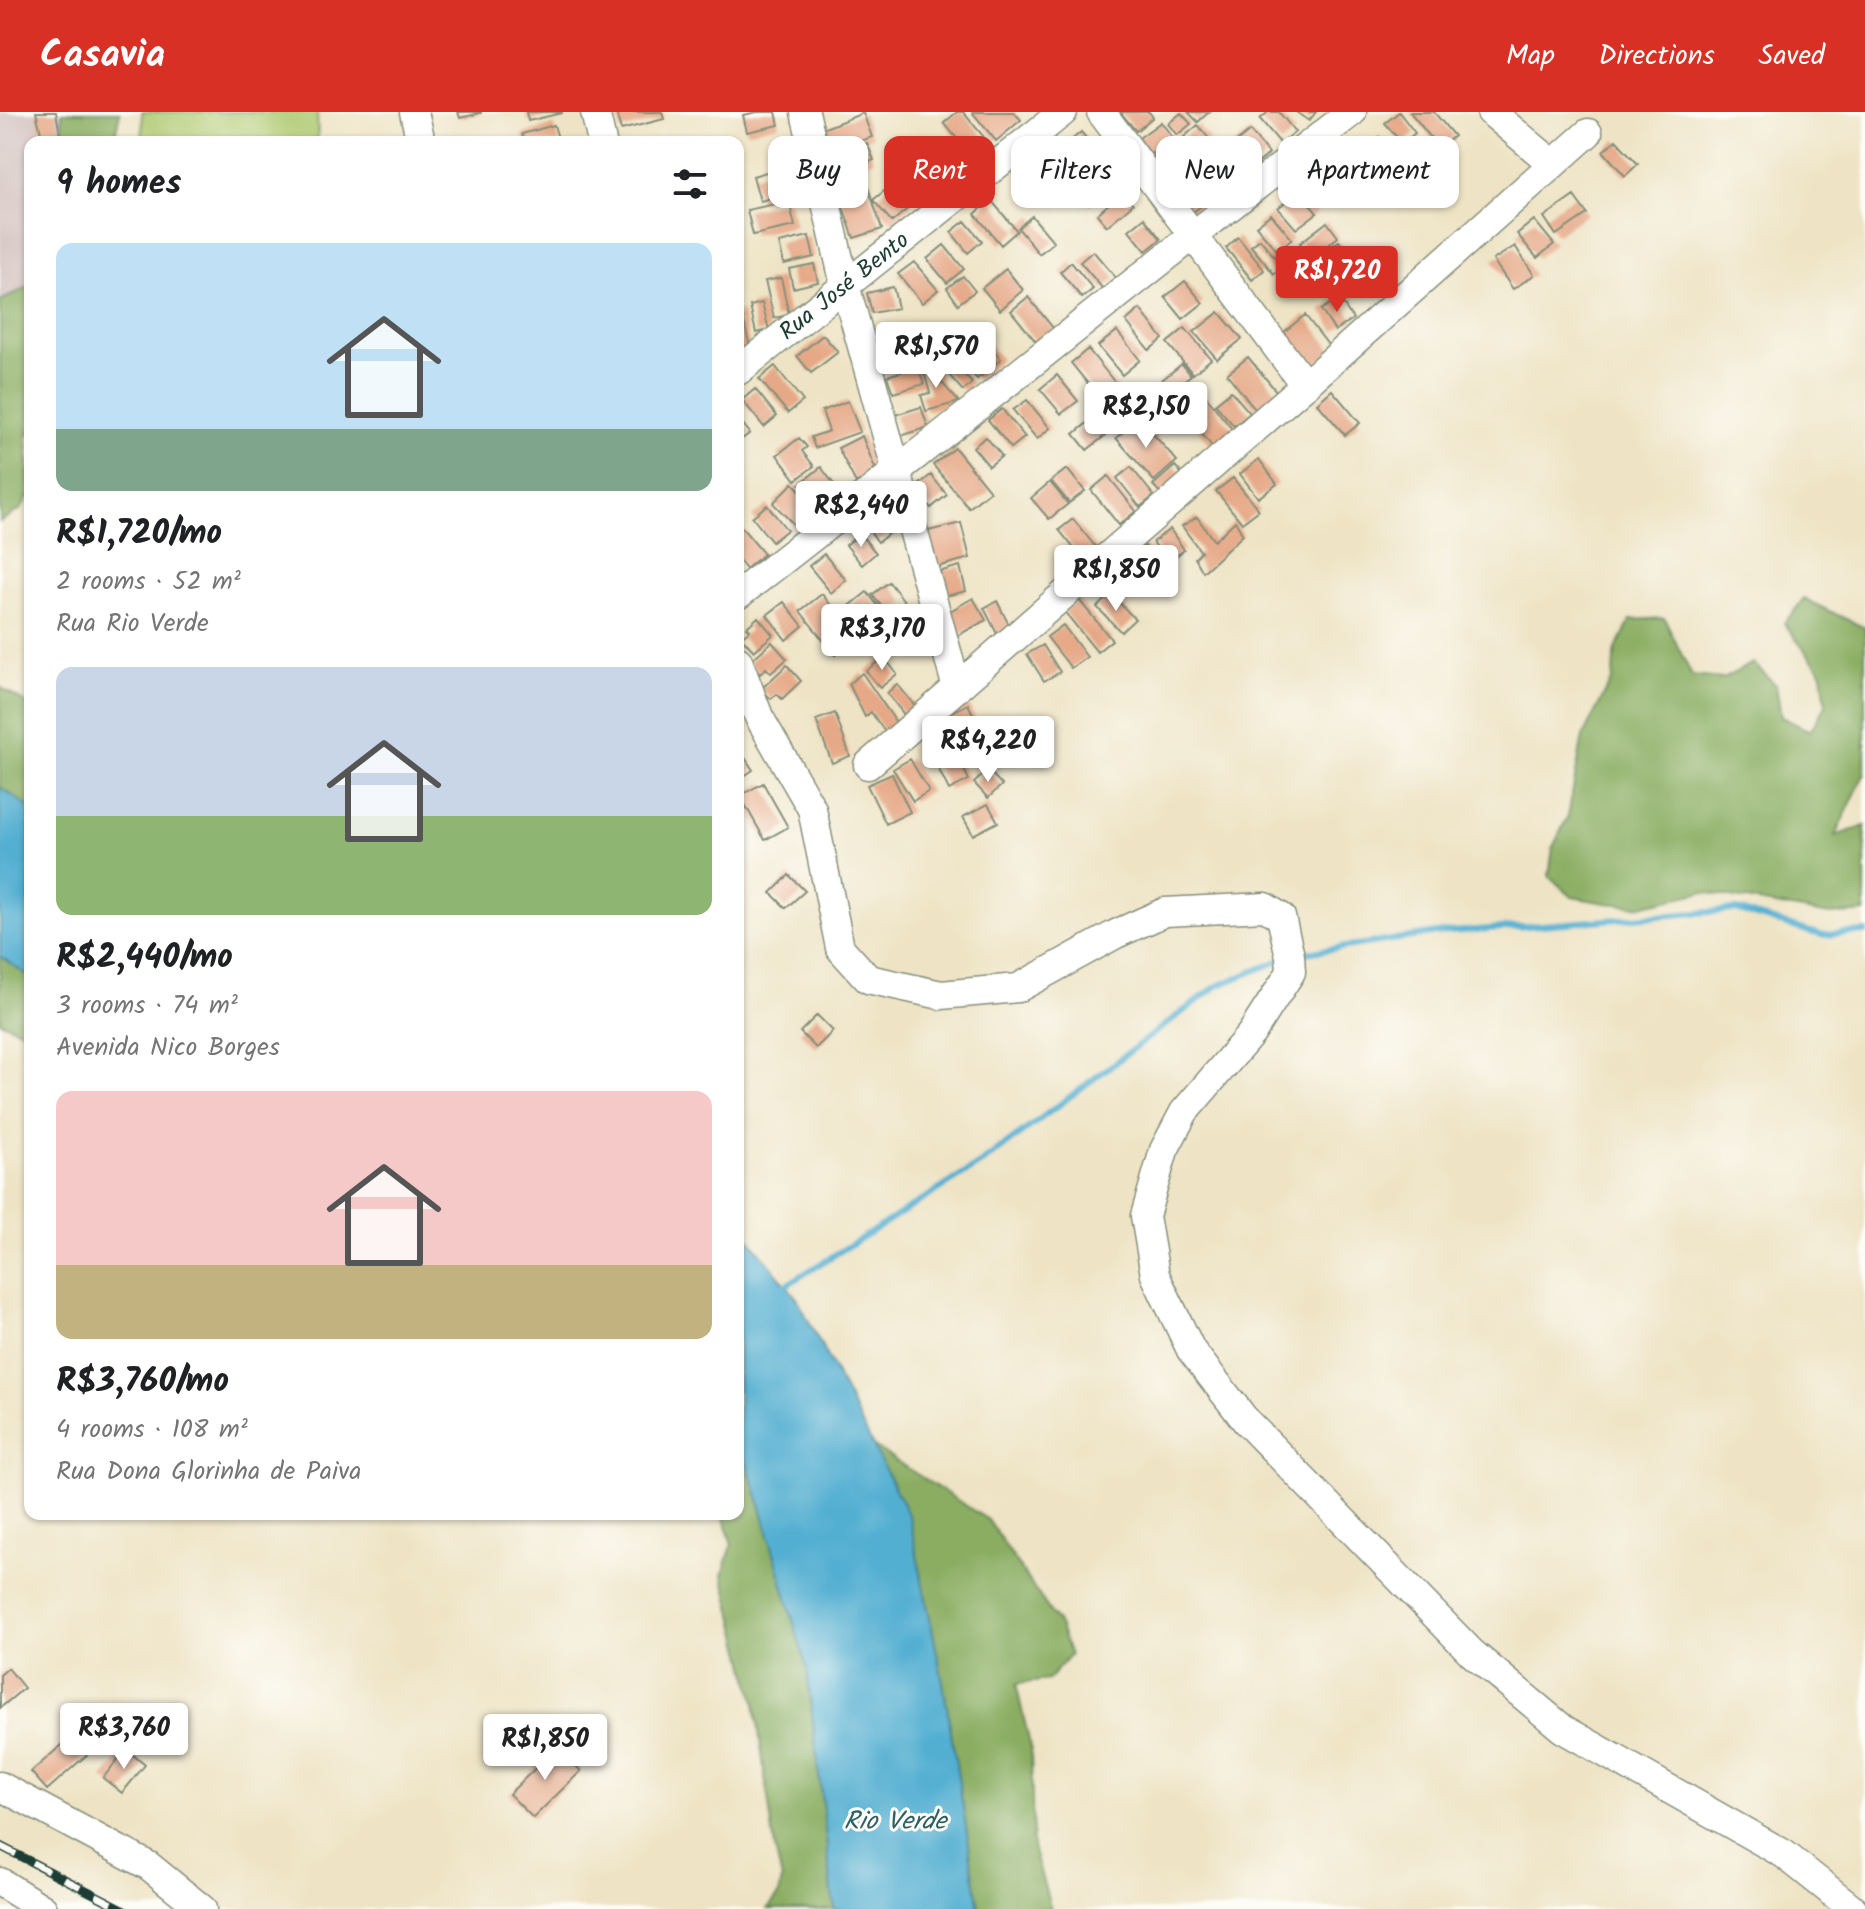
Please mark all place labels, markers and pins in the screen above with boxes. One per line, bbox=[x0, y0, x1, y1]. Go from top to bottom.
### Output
pin: R$1,720 bbox=[1263, 246, 1411, 314]
pin: R$1,570 bbox=[862, 322, 1010, 390]
pin: R$2,150 bbox=[1072, 382, 1220, 450]
pin: R$2,440 bbox=[787, 481, 935, 549]
pin: R$1,850 bbox=[1042, 545, 1190, 613]
pin: R$3,170 bbox=[808, 604, 956, 672]
pin: R$4,220 bbox=[914, 716, 1062, 784]
pin: R$3,760 bbox=[50, 1703, 198, 1771]
pin: R$1,850 bbox=[471, 1714, 619, 1782]

